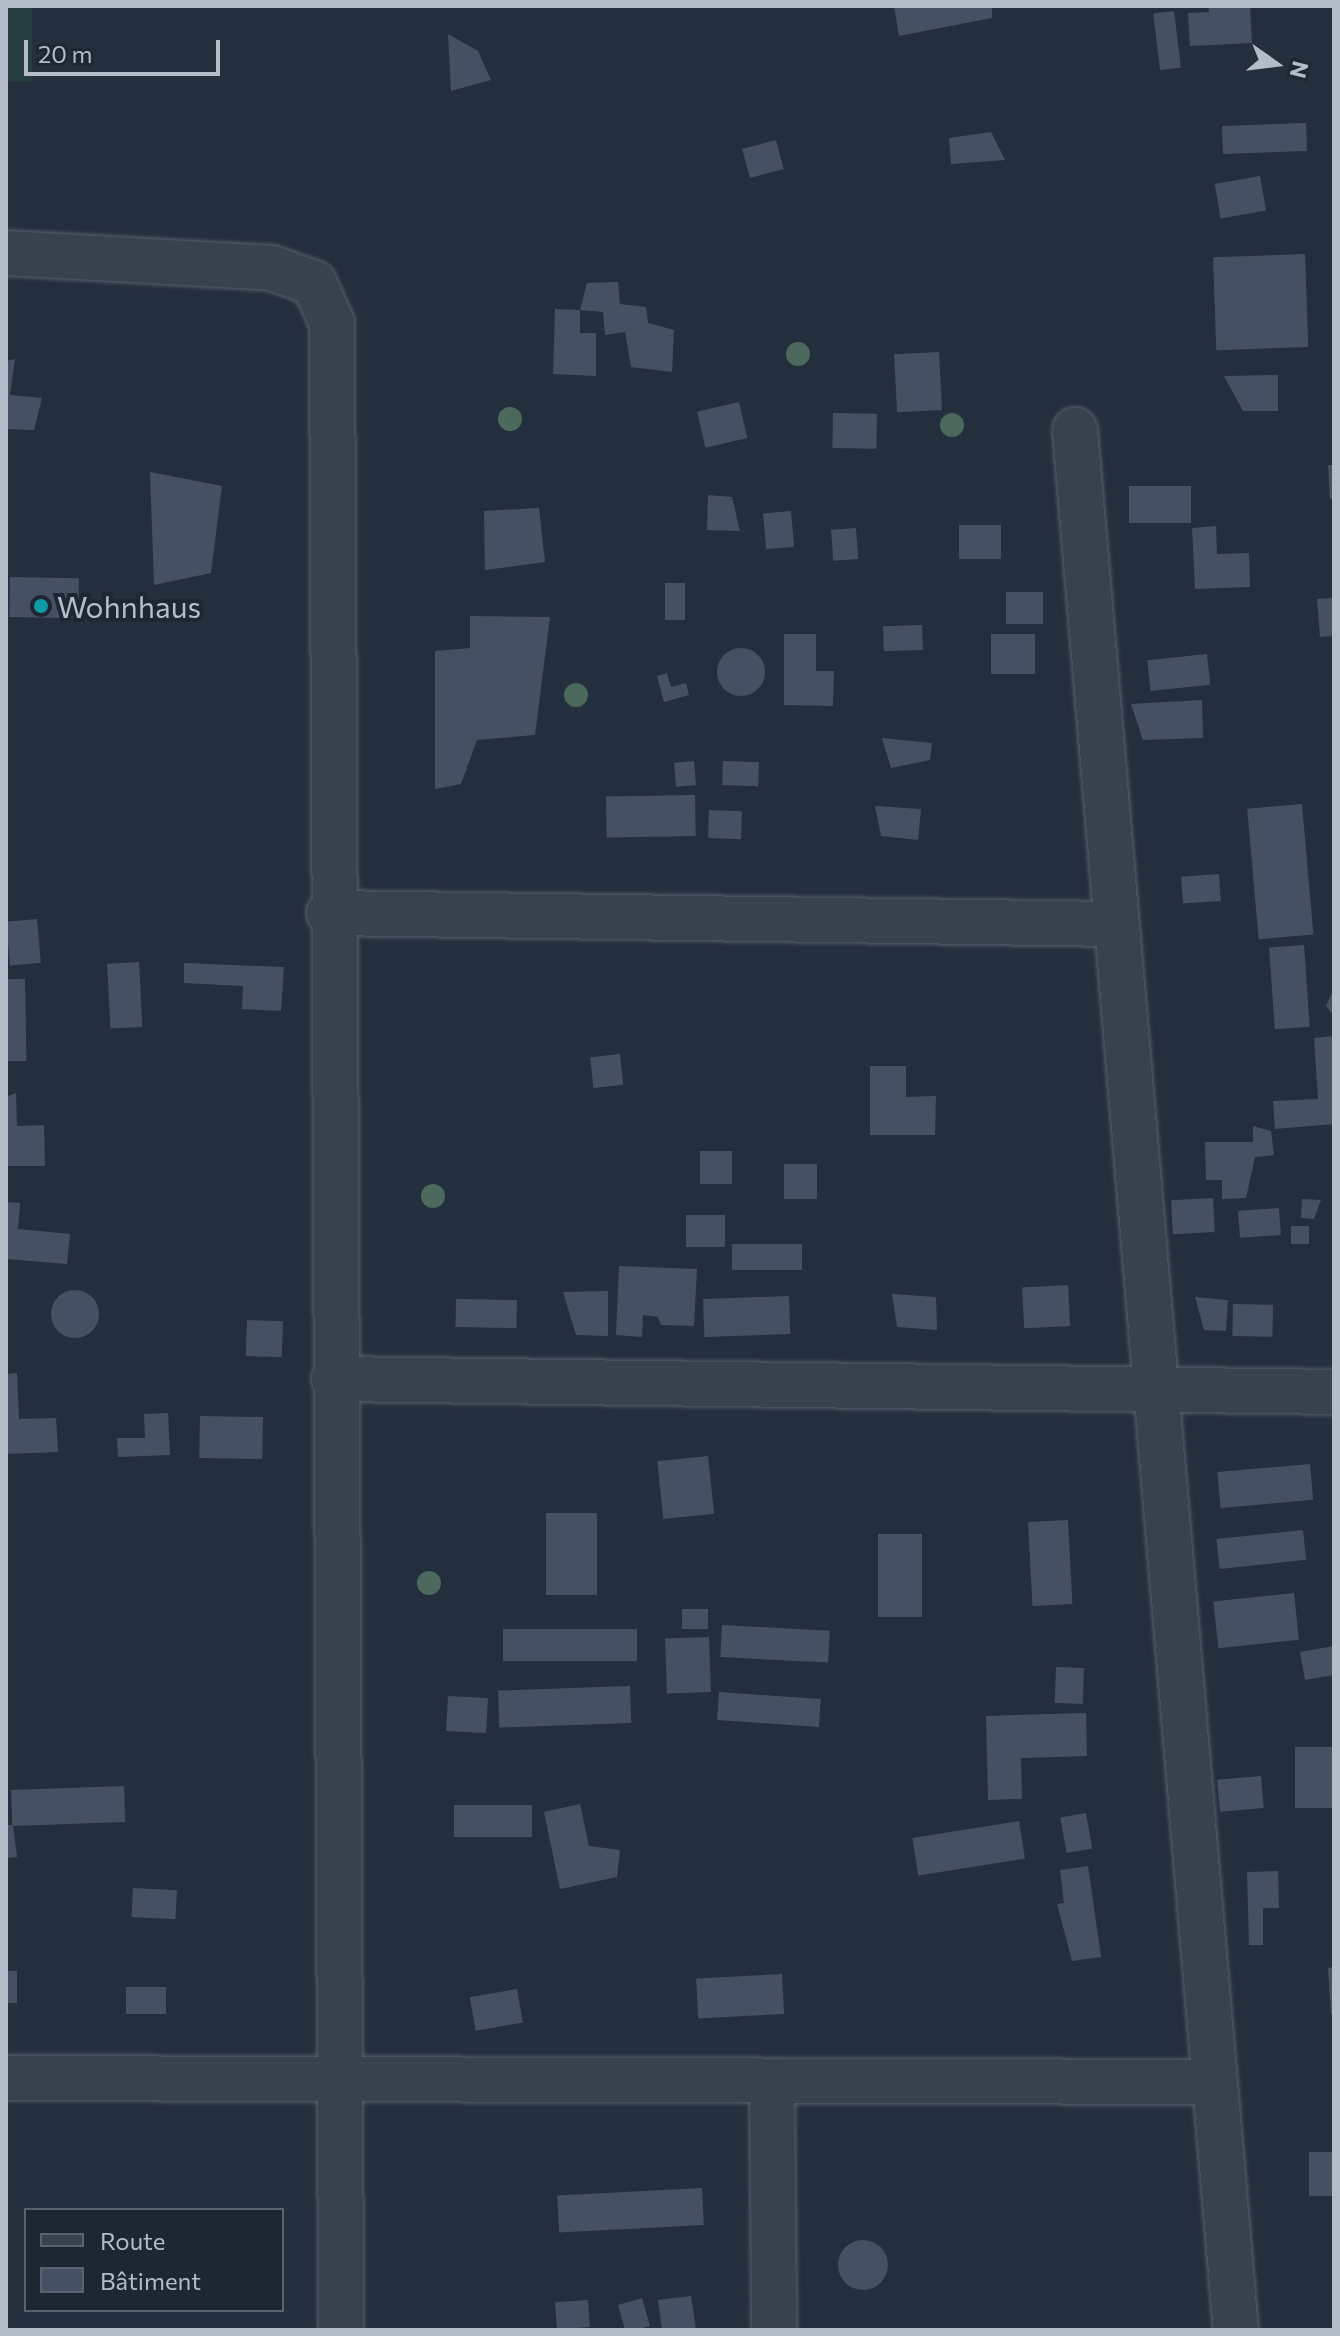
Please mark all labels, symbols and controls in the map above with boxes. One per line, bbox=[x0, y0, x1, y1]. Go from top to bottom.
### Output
scale bar bbox=[28, 24, 224, 74]
north arrow bbox=[1236, 24, 1316, 104]
text: 20 m bbox=[38, 39, 92, 68]
text: N bbox=[1285, 59, 1315, 81]
place label: Wohnhaus bbox=[57, 588, 201, 624]
marker: Wohnhaus bbox=[32, 597, 50, 615]
legend bbox=[24, 2208, 284, 2312]
text: Route bbox=[100, 2226, 165, 2255]
text: Bâtiment bbox=[100, 2266, 201, 2295]

